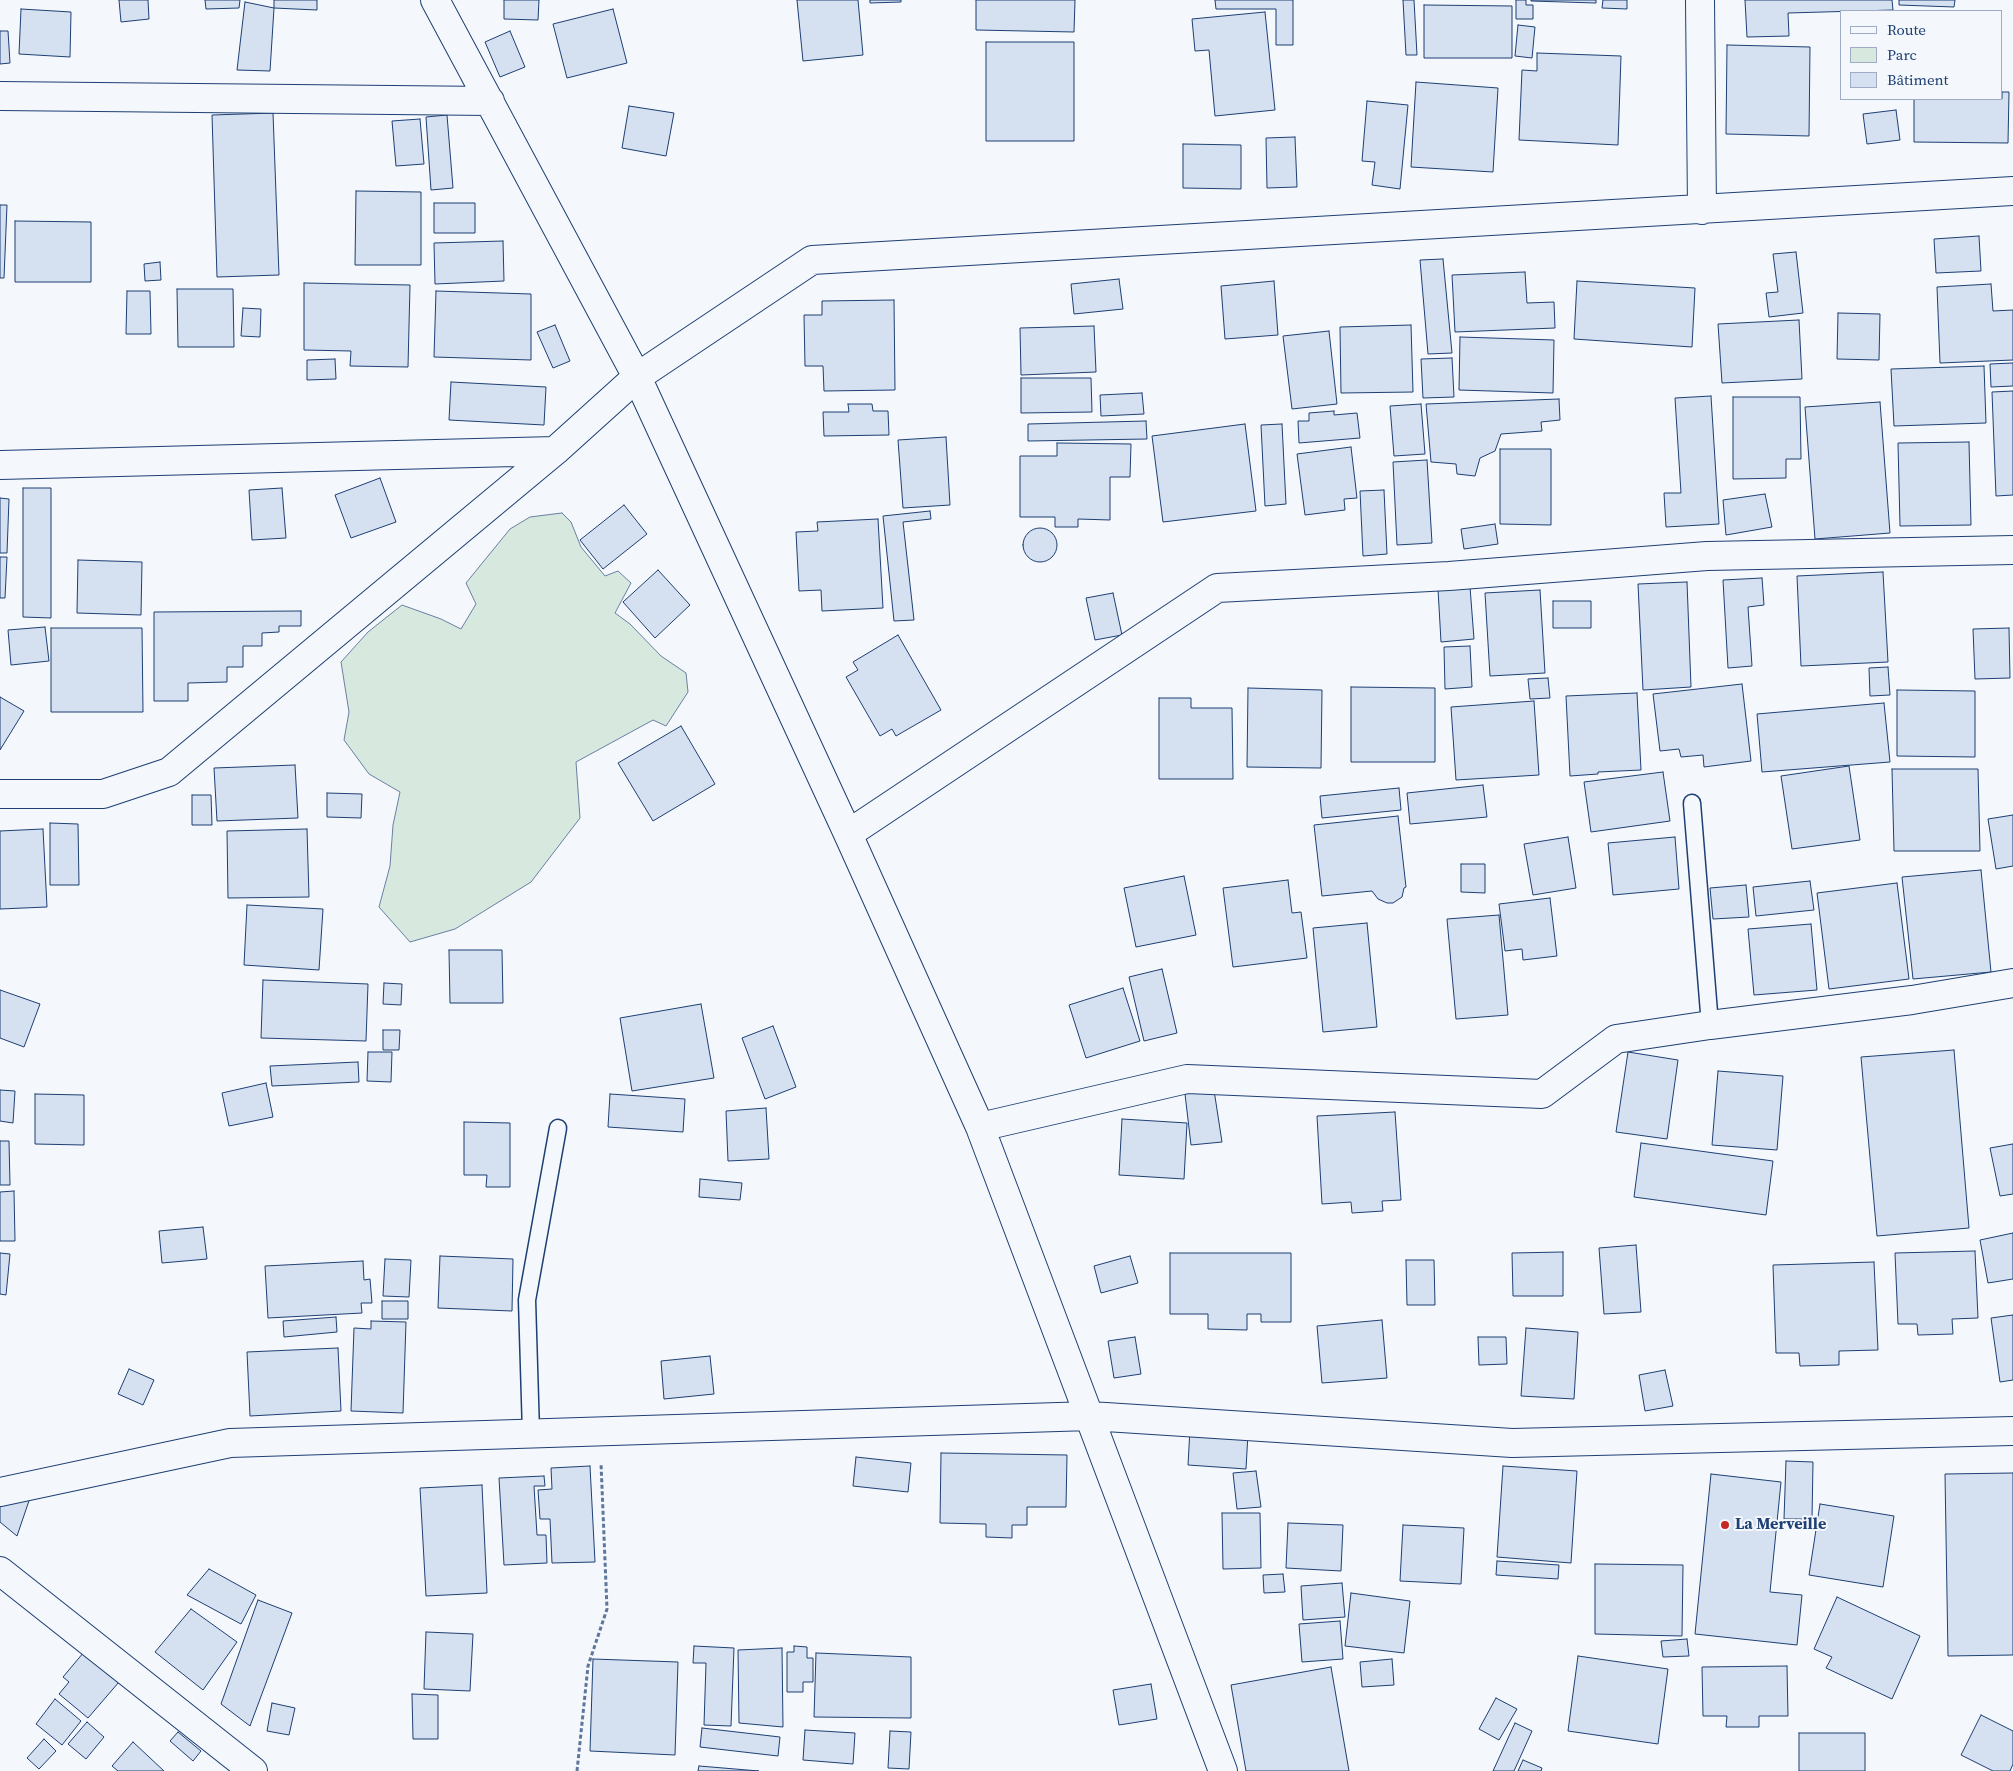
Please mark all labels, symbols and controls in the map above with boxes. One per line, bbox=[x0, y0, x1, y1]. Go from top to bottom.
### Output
legend bbox=[1840, 10, 2003, 100]
text: Route bbox=[1887, 19, 1926, 40]
text: Parc bbox=[1887, 44, 1917, 65]
text: Bâtiment bbox=[1887, 69, 1948, 90]
place label: La Merveille bbox=[1735, 1515, 1826, 1535]
marker: La Merveille bbox=[1719, 1519, 1731, 1531]

